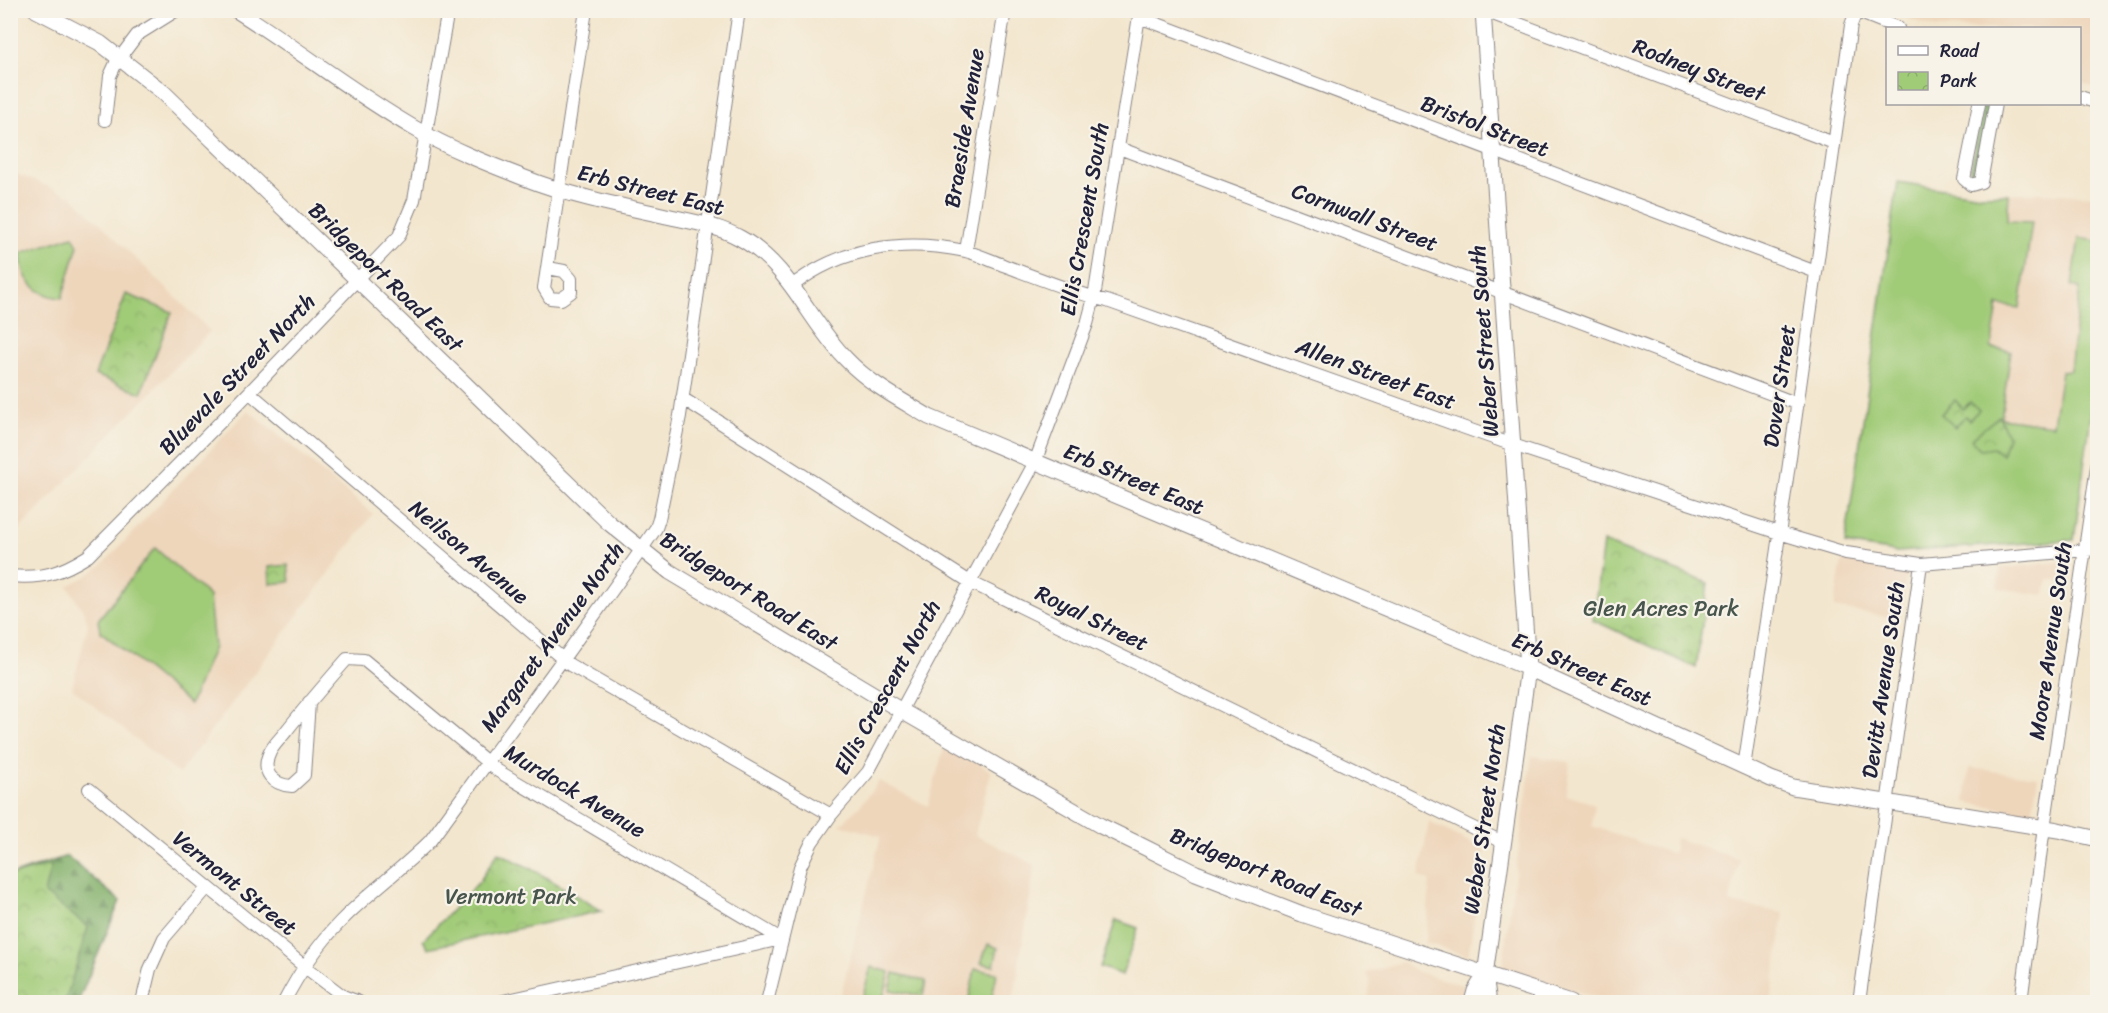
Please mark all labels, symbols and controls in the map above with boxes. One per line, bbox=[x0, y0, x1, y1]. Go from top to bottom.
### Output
street label: Rodney Street bbox=[1627, 27, 1772, 114]
legend bbox=[1886, 27, 2081, 105]
text: Road bbox=[1940, 35, 1980, 67]
street label: Braeside Avenue bbox=[932, 45, 996, 211]
text: Park bbox=[1940, 65, 1977, 97]
street label: Bristol Street bbox=[1415, 84, 1555, 169]
street label: Ellis Crescent South bbox=[1048, 119, 1120, 319]
street label: Erb Street East bbox=[573, 153, 729, 227]
street label: Cornwall Street bbox=[1286, 171, 1444, 263]
street label: Bridgeport Road East bbox=[299, 192, 474, 363]
street label: Weber Street South bbox=[1458, 244, 1510, 438]
street label: Bluevale Street North bbox=[149, 284, 325, 464]
street label: Dover Street bbox=[1751, 322, 1807, 450]
street label: Allen Street East bbox=[1290, 327, 1462, 421]
street label: Erb Street East bbox=[1057, 432, 1211, 526]
street label: Neilson Avenue bbox=[400, 490, 538, 615]
street label: Bridgeport Road East bbox=[652, 520, 847, 662]
street label: Margaret Avenue North bbox=[469, 533, 635, 741]
street label: Moore Avenue South bbox=[2017, 539, 2083, 743]
street label: Royal Street bbox=[1029, 574, 1156, 662]
street label: Devitt Avenue South bbox=[1850, 579, 1916, 781]
park label: Glen Acres Park bbox=[1583, 589, 1739, 628]
street label: Ellis Crescent North bbox=[823, 592, 951, 782]
street label: Erb Street East bbox=[1505, 621, 1659, 718]
street label: Weber Street North bbox=[1451, 721, 1517, 917]
street label: Murdock Avenue bbox=[496, 733, 654, 849]
street label: Bridgeport Road East bbox=[1164, 816, 1369, 929]
street label: Vermont Street bbox=[164, 820, 307, 946]
park label: Vermont Park bbox=[445, 877, 577, 916]

